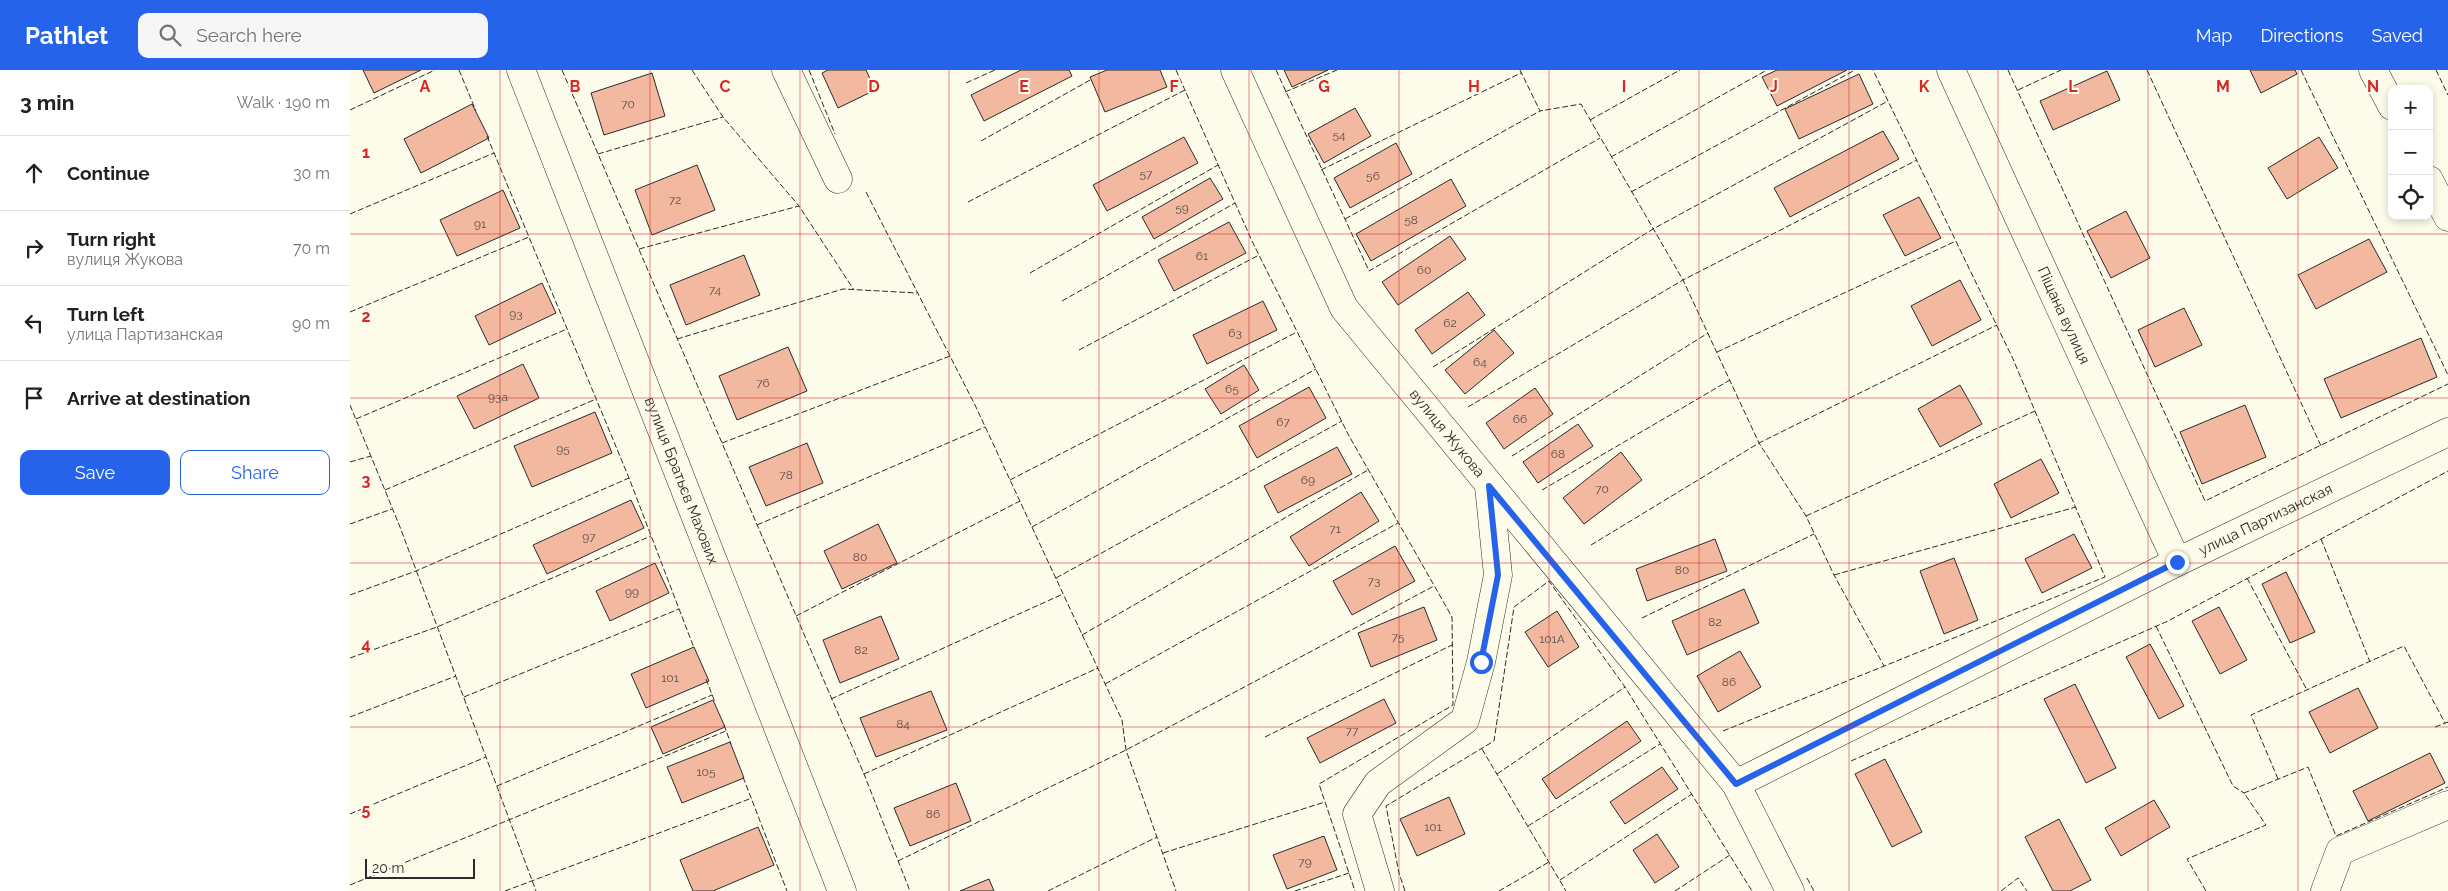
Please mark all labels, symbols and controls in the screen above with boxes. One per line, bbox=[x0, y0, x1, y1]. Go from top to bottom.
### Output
search box bbox=[138, 13, 488, 58]
text: Pathlet bbox=[25, 21, 108, 50]
icon: search bbox=[156, 21, 184, 49]
text: Search here bbox=[196, 24, 302, 46]
text: Map bbox=[2196, 25, 2232, 46]
text: Directions bbox=[2260, 25, 2344, 46]
text: Saved bbox=[2372, 25, 2423, 46]
text: A bbox=[420, 77, 431, 96]
text: B bbox=[570, 77, 581, 96]
text: C bbox=[720, 77, 731, 96]
text: D bbox=[868, 77, 880, 96]
text: E bbox=[1019, 77, 1029, 96]
text: F bbox=[1169, 77, 1179, 96]
text: G bbox=[1318, 77, 1330, 96]
text: H bbox=[1468, 77, 1480, 96]
text: I bbox=[1622, 77, 1626, 96]
text: J bbox=[1770, 77, 1778, 96]
text: K bbox=[1919, 77, 1930, 96]
text: L bbox=[2068, 77, 2078, 96]
text: M bbox=[2216, 77, 2230, 96]
text: N bbox=[2367, 77, 2379, 96]
map controls bbox=[2388, 85, 2433, 220]
button: + bbox=[2388, 85, 2433, 130]
text: 3 min bbox=[20, 90, 74, 115]
text: Walk · 190 m bbox=[237, 93, 330, 112]
house number: 70 bbox=[621, 97, 635, 111]
house number: 54 bbox=[1332, 128, 1346, 142]
button: − bbox=[2388, 130, 2433, 175]
text: 1 bbox=[362, 143, 370, 162]
icon: ahead bbox=[20, 159, 48, 187]
text: Continue bbox=[67, 162, 150, 184]
text: 30 m bbox=[293, 164, 330, 183]
house number: 57 bbox=[1140, 167, 1153, 181]
house number: 56 bbox=[1366, 169, 1380, 183]
button: locate bbox=[2388, 175, 2433, 220]
house number: 72 bbox=[669, 193, 681, 207]
house number: 59 bbox=[1175, 201, 1189, 215]
house number: 58 bbox=[1404, 213, 1418, 227]
house number: 91 bbox=[474, 217, 486, 231]
text: Turn right bbox=[67, 228, 156, 250]
icon: right bbox=[20, 234, 48, 262]
text: 70 m bbox=[293, 239, 330, 258]
house number: 61 bbox=[1196, 249, 1208, 263]
text: вулиця Жукова bbox=[67, 250, 183, 269]
house number: 60 bbox=[1417, 263, 1431, 277]
street label: Піщана вулиця bbox=[2034, 264, 2094, 367]
house number: 74 bbox=[709, 283, 722, 297]
text: Turn left bbox=[67, 303, 144, 325]
text: 2 bbox=[361, 307, 371, 326]
house number: 93 bbox=[509, 307, 523, 321]
icon: left bbox=[20, 309, 48, 337]
text: 90 m bbox=[292, 314, 330, 333]
house number: 62 bbox=[1443, 316, 1457, 330]
text: улица Партизанская bbox=[67, 325, 223, 344]
house number: 63 bbox=[1228, 326, 1242, 340]
house number: 64 bbox=[1473, 355, 1487, 369]
house number: 76 bbox=[756, 376, 770, 390]
house number: 65 bbox=[1225, 382, 1239, 396]
icon: arrive bbox=[20, 384, 48, 412]
street label: вулиця Жукова bbox=[1406, 385, 1489, 481]
text: Arrive at destination bbox=[67, 387, 251, 409]
house number: 93а bbox=[488, 390, 508, 404]
street label: вулиця Братьєв Махових bbox=[641, 395, 723, 567]
house number: 66 bbox=[1513, 412, 1527, 426]
house number: 67 bbox=[1276, 415, 1290, 429]
house number: 95 bbox=[556, 442, 570, 456]
house number: 68 bbox=[1551, 447, 1565, 461]
button: Save bbox=[20, 450, 170, 495]
button: Share bbox=[180, 450, 330, 495]
house number: 78 bbox=[779, 468, 793, 482]
text: 3 bbox=[362, 471, 371, 490]
house number: 69 bbox=[1301, 473, 1315, 487]
street label: улица Партизанская bbox=[2196, 480, 2336, 559]
house number: 70 bbox=[1595, 482, 1609, 496]
house number: 71 bbox=[1329, 522, 1341, 536]
house number: 97 bbox=[582, 530, 596, 544]
house number: 80 bbox=[853, 550, 867, 564]
route end bbox=[2166, 551, 2189, 574]
house number: 80 bbox=[1675, 563, 1689, 577]
house number: 73 bbox=[1368, 574, 1380, 588]
house number: 99 bbox=[625, 585, 639, 599]
house number: 82 bbox=[1708, 615, 1722, 629]
house number: 75 bbox=[1392, 630, 1405, 644]
house number: 101А bbox=[1539, 632, 1565, 646]
text: 4 bbox=[361, 635, 371, 654]
house number: 82 bbox=[854, 643, 868, 657]
route start bbox=[1470, 651, 1493, 674]
house number: 101 bbox=[661, 671, 679, 685]
house number: 86 bbox=[1722, 675, 1736, 689]
house number: 84 bbox=[896, 717, 910, 731]
house number: 77 bbox=[1346, 724, 1359, 738]
house number: 105 bbox=[696, 765, 716, 779]
text: 5 bbox=[362, 800, 371, 819]
house number: 86 bbox=[926, 807, 940, 821]
house number: 101 bbox=[1424, 820, 1442, 834]
house number: 79 bbox=[1298, 855, 1312, 869]
scale bar bbox=[365, 856, 475, 879]
text: 20 m bbox=[372, 860, 404, 876]

